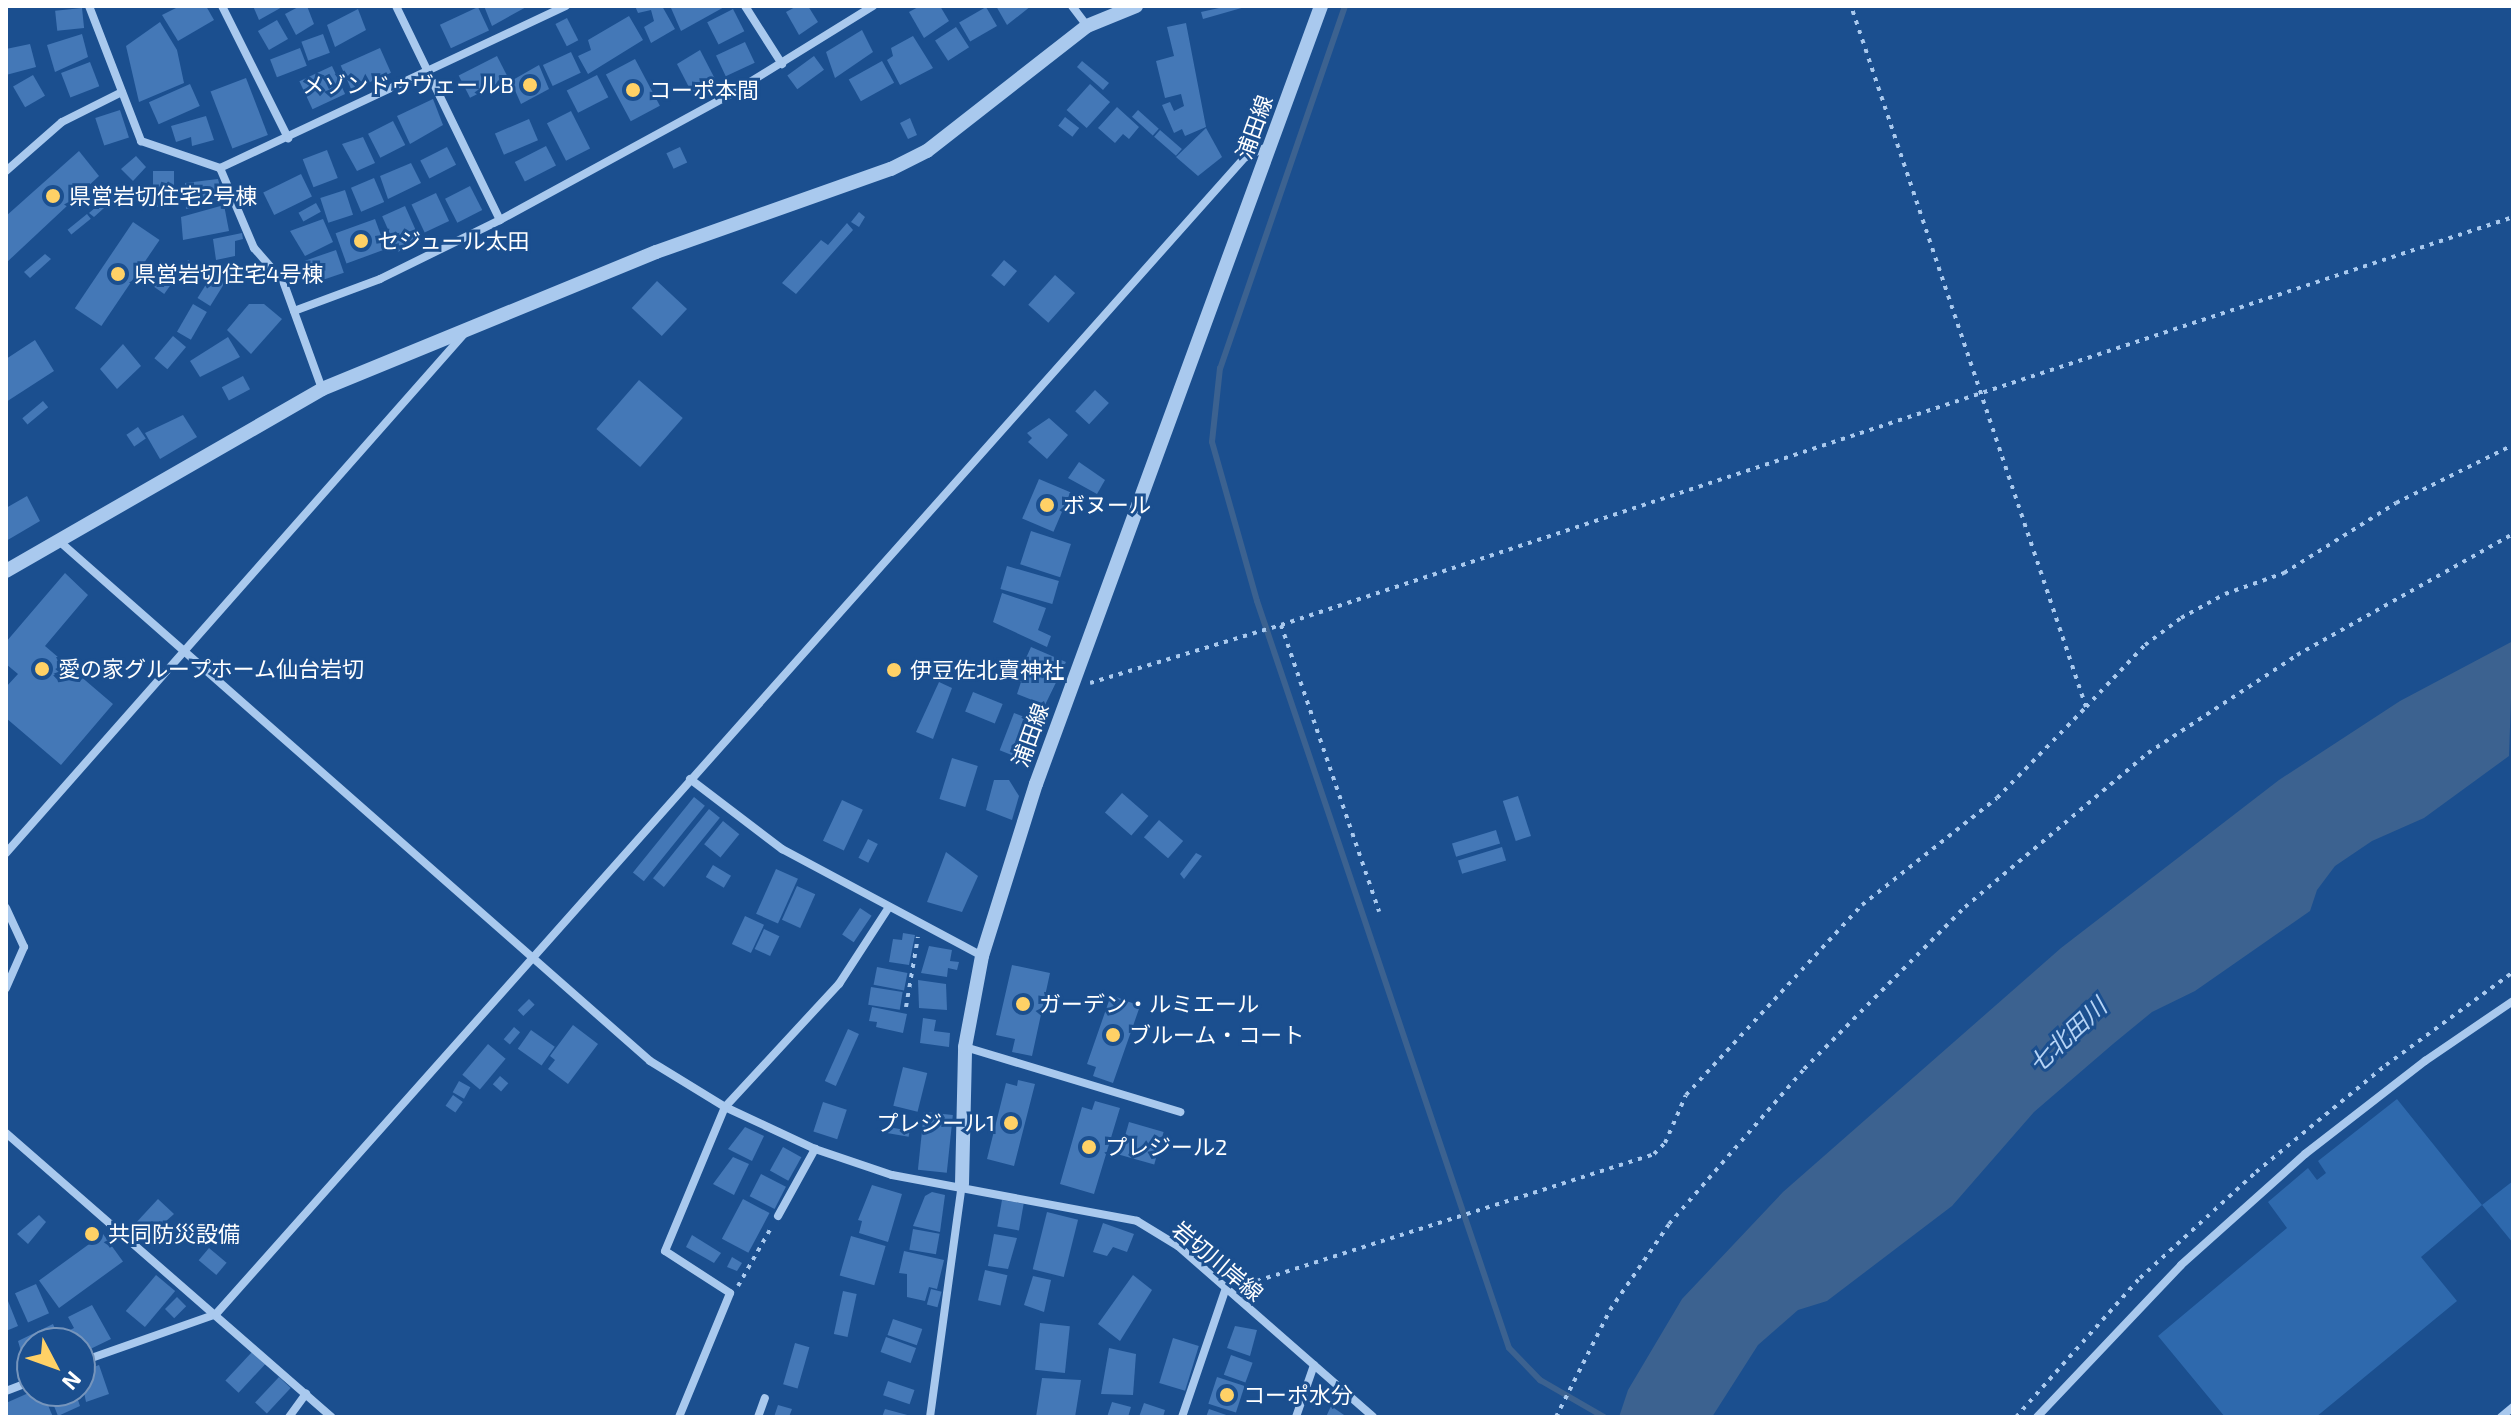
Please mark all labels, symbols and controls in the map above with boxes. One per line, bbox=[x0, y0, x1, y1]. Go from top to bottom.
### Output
place label: メゾンドゥヴェールB bbox=[302, 72, 514, 98]
marker: メゾンドゥヴェールB bbox=[521, 76, 539, 94]
place label: コーポ本間 bbox=[649, 77, 759, 103]
marker: コーポ本間 bbox=[624, 81, 642, 99]
street label: 浦田線 bbox=[1230, 91, 1278, 163]
place label: 県営岩切住宅2号棟 bbox=[69, 183, 257, 209]
marker: 県営岩切住宅2号棟 bbox=[44, 187, 62, 205]
place label: セジュール太田 bbox=[377, 228, 531, 254]
marker: セジュール太田 bbox=[352, 232, 370, 250]
place label: 県営岩切住宅4号棟 bbox=[134, 261, 324, 287]
marker: 県営岩切住宅4号棟 bbox=[109, 265, 127, 283]
place label: ボヌール bbox=[1063, 492, 1151, 518]
marker: ボヌール bbox=[1038, 496, 1056, 514]
place label: 愛の家グループホーム仙台岩切 bbox=[58, 656, 366, 682]
place label: 伊豆佐北賣神社 bbox=[910, 657, 1064, 683]
marker: 愛の家グループホーム仙台岩切 bbox=[33, 660, 51, 678]
marker: 伊豆佐北賣神社 bbox=[885, 661, 903, 679]
street label: 浦田線 bbox=[1006, 699, 1054, 771]
place label: ガーデン・ルミエール bbox=[1039, 991, 1259, 1017]
water label: 七北田川 bbox=[2022, 992, 2112, 1078]
marker: ガーデン・ルミエール bbox=[1014, 995, 1032, 1013]
place label: ブルーム・コート bbox=[1129, 1022, 1305, 1048]
marker: ブルーム・コート bbox=[1104, 1026, 1122, 1044]
place label: プレジール1 bbox=[876, 1110, 995, 1136]
marker: プレジール1 bbox=[1002, 1114, 1020, 1132]
place label: プレジール2 bbox=[1105, 1134, 1227, 1160]
marker: プレジール2 bbox=[1080, 1138, 1098, 1156]
street label: 岩切川岸線 bbox=[1167, 1216, 1269, 1306]
place label: 共同防災設備 bbox=[108, 1221, 240, 1247]
marker: 共同防災設備 bbox=[83, 1225, 101, 1243]
north arrow bbox=[16, 1327, 96, 1407]
text: N bbox=[58, 1367, 88, 1396]
place label: コーポ水分 bbox=[1243, 1382, 1353, 1408]
marker: コーポ水分 bbox=[1218, 1386, 1236, 1404]

